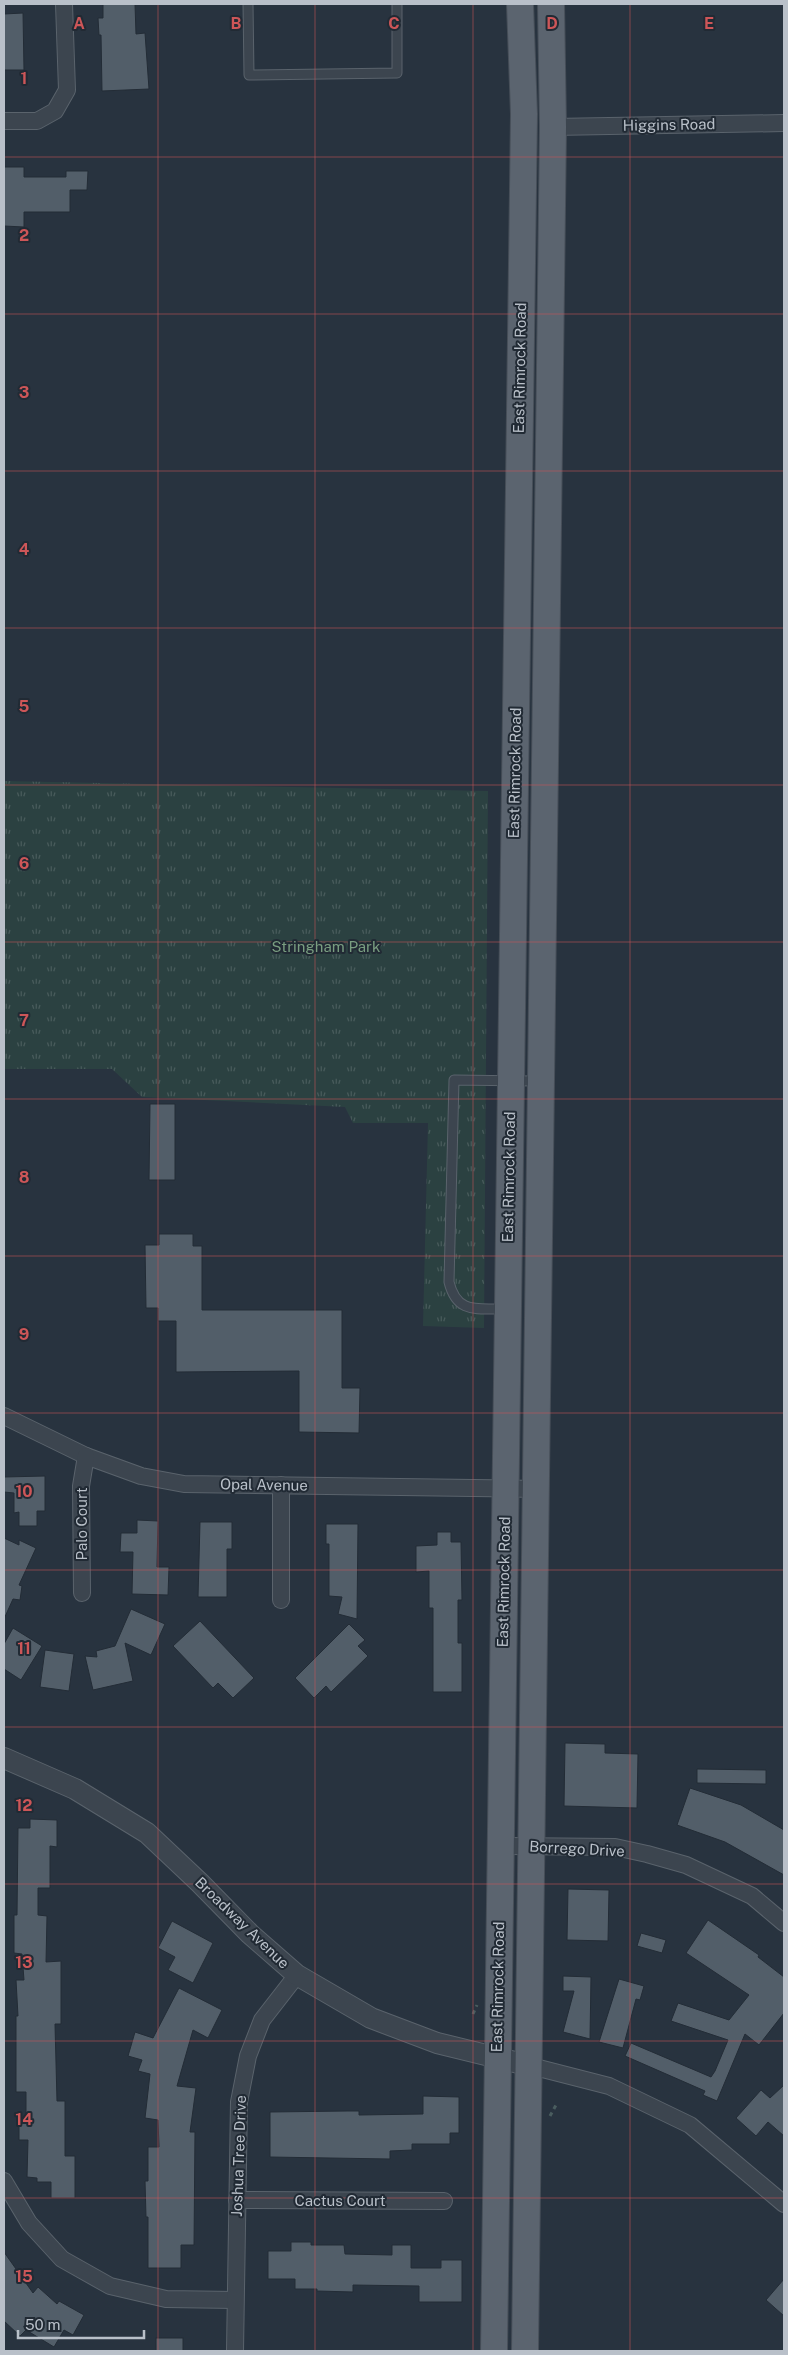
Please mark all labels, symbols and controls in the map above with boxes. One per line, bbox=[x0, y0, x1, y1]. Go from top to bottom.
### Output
text: A bbox=[73, 14, 85, 33]
text: B bbox=[231, 14, 242, 33]
text: C bbox=[388, 14, 400, 33]
text: D bbox=[546, 14, 558, 33]
text: E bbox=[704, 14, 714, 33]
text: 1 bbox=[21, 69, 27, 88]
street label: Higgins Road bbox=[622, 115, 716, 134]
text: 2 bbox=[19, 226, 29, 245]
street label: East Rimrock Road bbox=[510, 302, 529, 434]
text: 3 bbox=[19, 383, 29, 402]
text: 4 bbox=[19, 540, 30, 559]
text: 5 bbox=[19, 697, 30, 716]
street label: East Rimrock Road bbox=[505, 707, 524, 839]
text: 6 bbox=[19, 854, 29, 873]
park label: Stringham Park bbox=[272, 938, 380, 955]
text: 7 bbox=[19, 1011, 29, 1030]
street label: East Rimrock Road bbox=[499, 1111, 518, 1243]
text: 8 bbox=[19, 1168, 30, 1187]
text: 9 bbox=[19, 1325, 29, 1344]
street label: Opal Avenue bbox=[220, 1475, 308, 1494]
text: 10 bbox=[15, 1482, 33, 1501]
street label: Palo Court bbox=[73, 1487, 90, 1560]
street label: East Rimrock Road bbox=[494, 1516, 513, 1648]
text: 11 bbox=[17, 1639, 31, 1658]
text: 12 bbox=[15, 1796, 33, 1815]
street label: Borrego Drive bbox=[529, 1838, 625, 1859]
street label: Broadway Avenue bbox=[192, 1873, 293, 1972]
street label: East Rimrock Road bbox=[488, 1921, 507, 2053]
text: 13 bbox=[15, 1953, 33, 1972]
street label: Joshua Tree Drive bbox=[228, 2095, 249, 2217]
text: 14 bbox=[15, 2110, 33, 2129]
street label: Cactus Court bbox=[294, 2192, 386, 2209]
text: 15 bbox=[15, 2267, 33, 2286]
scale bar bbox=[18, 2308, 144, 2340]
text: 50 m bbox=[25, 2316, 60, 2333]

